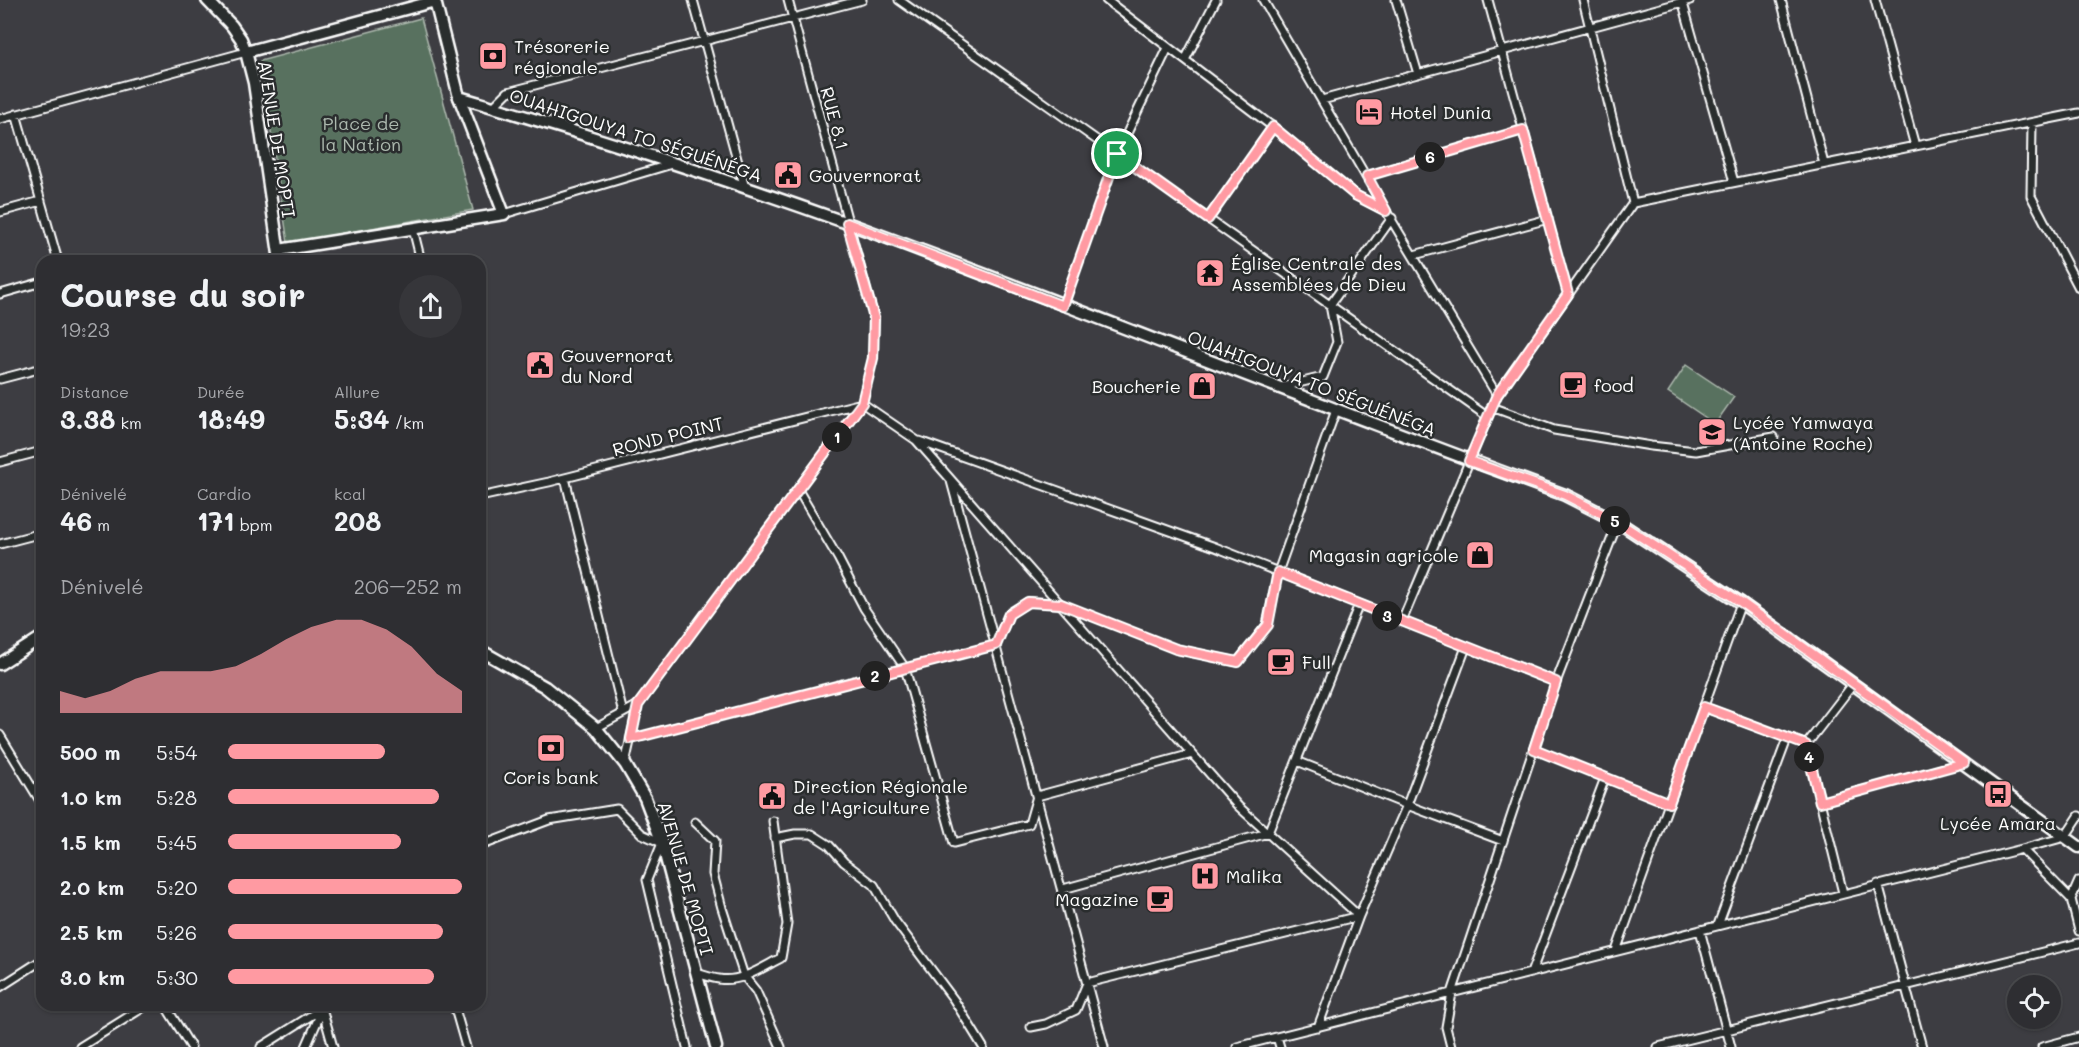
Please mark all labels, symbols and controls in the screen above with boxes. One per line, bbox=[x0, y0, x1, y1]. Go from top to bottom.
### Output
place label: Trésorerie régionale bbox=[514, 34, 610, 79]
bank icon: Trésorerie régionale bbox=[477, 40, 509, 72]
street label: AVENUE DE MOPTI bbox=[253, 59, 301, 219]
street label: OUAHIGOUYA TO SÉGUÉNÉGA bbox=[506, 83, 766, 187]
street label: RUE 8.1 bbox=[815, 84, 855, 152]
hotel icon: Hotel Dunia bbox=[1353, 96, 1385, 128]
place label: Hotel Dunia bbox=[1390, 100, 1492, 124]
park label: Place de la Nation bbox=[321, 111, 401, 156]
pin bbox=[1091, 128, 1142, 179]
icon: arrive bbox=[1100, 137, 1133, 170]
pin: 6 bbox=[1415, 142, 1445, 172]
text: 6 bbox=[1425, 146, 1435, 167]
public building icon: Gouvernorat bbox=[772, 159, 804, 191]
place label: Gouvernorat bbox=[809, 163, 921, 187]
place label: Église Centrale des Assemblées de Dieu bbox=[1231, 251, 1406, 296]
temple icon: Église Centrale des Assemblées de Dieu bbox=[1194, 257, 1226, 289]
text: Course du soir bbox=[60, 272, 306, 315]
button: share bbox=[399, 275, 462, 338]
text: 19:23 bbox=[60, 316, 110, 342]
street label: OUAHIGOUYA TO SÉGUÉNÉGA bbox=[1184, 324, 1440, 442]
place label: Gouvernorat du Nord bbox=[561, 343, 673, 388]
public building icon: Gouvernorat du Nord bbox=[524, 349, 556, 381]
cafe icon: food bbox=[1557, 369, 1589, 401]
shop icon: Boucherie bbox=[1186, 370, 1218, 402]
place label: food bbox=[1594, 373, 1634, 397]
place label: Boucherie bbox=[1092, 374, 1181, 398]
text: Distance bbox=[60, 381, 129, 402]
text: Durée bbox=[197, 381, 245, 402]
text: Allure bbox=[334, 381, 380, 402]
text: 3.38 bbox=[60, 402, 115, 436]
text: 18:49 bbox=[197, 402, 265, 436]
text: 5:34 bbox=[334, 402, 390, 436]
place label: Lycée Yamwaya (Antoine Roche) bbox=[1733, 410, 1874, 455]
street label: ROND POINT bbox=[610, 411, 726, 461]
text: km bbox=[115, 412, 142, 433]
text: /km bbox=[390, 412, 424, 433]
school or university icon: Lycée Yamwaya (Antoine Roche) bbox=[1696, 416, 1728, 448]
pin: 1 bbox=[822, 422, 852, 452]
text: 1 bbox=[833, 426, 841, 447]
text: Dénivelé bbox=[60, 483, 127, 504]
text: Cardio bbox=[197, 483, 251, 504]
text: kcal bbox=[334, 483, 366, 504]
text: 46 bbox=[60, 504, 92, 538]
text: 171 bbox=[197, 504, 235, 538]
text: 208 bbox=[334, 504, 381, 538]
pin: 5 bbox=[1600, 506, 1630, 536]
text: 5 bbox=[1610, 510, 1620, 531]
text: m bbox=[92, 514, 110, 535]
text: bpm bbox=[235, 514, 272, 535]
shop icon: Magasin agricole bbox=[1464, 539, 1496, 571]
place label: Magasin agricole bbox=[1309, 543, 1459, 567]
text: Dénivelé bbox=[60, 573, 144, 599]
text: 206–252 m bbox=[354, 573, 462, 599]
pin: 3 bbox=[1372, 601, 1402, 631]
text: 3 bbox=[1382, 605, 1392, 626]
cafe icon: Full bbox=[1265, 646, 1297, 678]
place label: Full bbox=[1302, 650, 1331, 674]
pin: 2 bbox=[860, 661, 890, 691]
text: 2 bbox=[871, 665, 879, 686]
bank icon: Coris bank bbox=[535, 732, 567, 764]
text: 500 m bbox=[60, 739, 120, 765]
text: 5:54 bbox=[156, 739, 197, 765]
pin: 4 bbox=[1794, 742, 1824, 772]
text: 4 bbox=[1804, 746, 1814, 767]
place label: Coris bank bbox=[504, 765, 598, 789]
place label: Direction Régionale de l'Agriculture bbox=[793, 774, 968, 819]
bus stop icon: Lycée Amara bbox=[1982, 778, 2014, 810]
public building icon: Direction Régionale de l'Agriculture bbox=[756, 780, 788, 812]
text: 1.0 km bbox=[60, 784, 122, 810]
text: 5:28 bbox=[156, 784, 197, 810]
street label: AVENUE DE MOPTI bbox=[653, 798, 719, 958]
place label: Lycée Amara bbox=[1940, 811, 2056, 835]
text: 1.5 km bbox=[60, 829, 121, 855]
text: 5:45 bbox=[156, 829, 197, 855]
hospital icon: Malika bbox=[1189, 860, 1221, 892]
place label: Malika bbox=[1226, 864, 1282, 888]
text: 2.0 km bbox=[60, 874, 124, 900]
text: 5:20 bbox=[156, 874, 197, 900]
cafe icon: Magazine bbox=[1144, 883, 1176, 915]
place label: Magazine bbox=[1055, 887, 1139, 911]
text: 2.5 km bbox=[60, 919, 123, 945]
text: 5:26 bbox=[156, 919, 197, 945]
text: 3.0 km bbox=[60, 964, 125, 990]
text: 5:30 bbox=[156, 964, 198, 990]
map controls bbox=[2007, 975, 2061, 1029]
button: locate bbox=[2007, 975, 2061, 1029]

